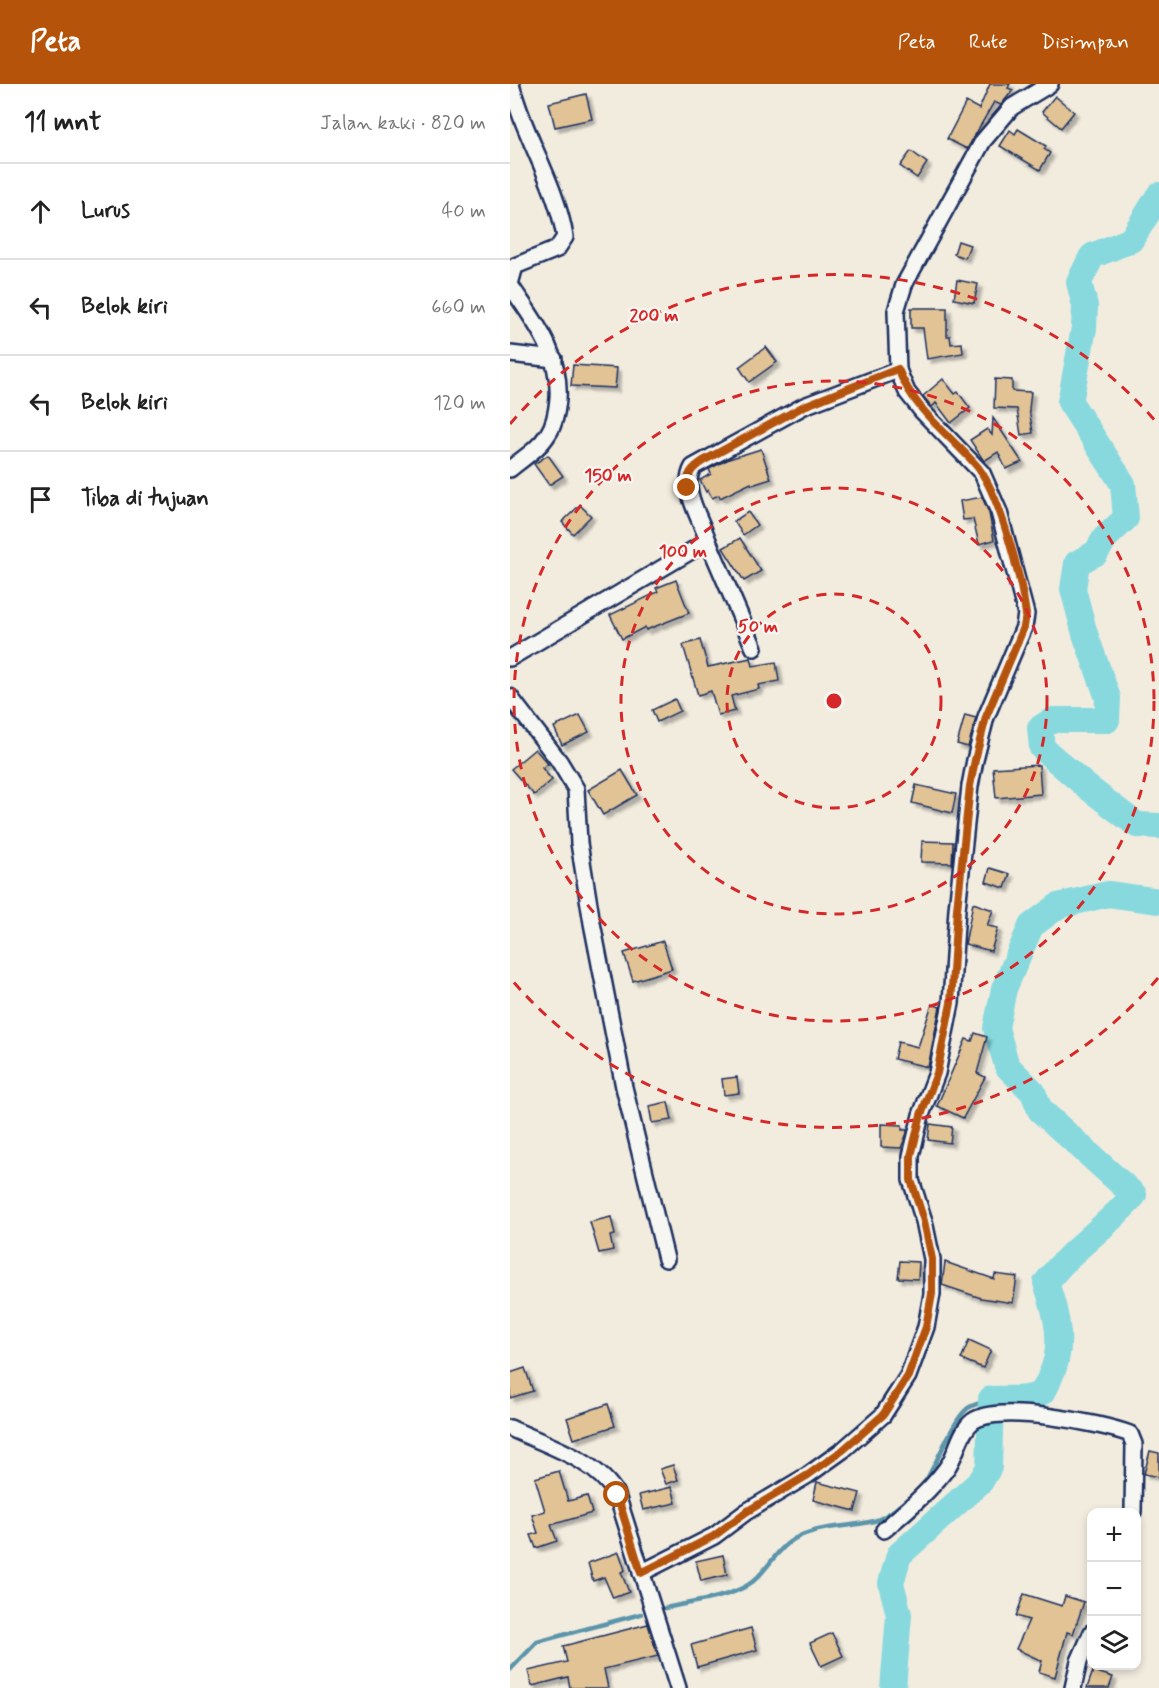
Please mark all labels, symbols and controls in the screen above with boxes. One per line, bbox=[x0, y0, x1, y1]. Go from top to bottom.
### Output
text: Peta bbox=[30, 24, 81, 61]
text: Peta bbox=[898, 28, 936, 56]
text: Rute bbox=[969, 28, 1008, 56]
text: Disimpan bbox=[1041, 28, 1129, 56]
text: 11 mnt bbox=[24, 106, 101, 140]
text: Jalan kaki · 820 m bbox=[320, 110, 486, 137]
icon: ahead bbox=[24, 195, 57, 228]
text: Lurus bbox=[81, 197, 130, 225]
text: 40 m bbox=[442, 198, 486, 225]
icon: left bbox=[24, 291, 57, 324]
text: Belok kiri bbox=[81, 293, 168, 321]
text: 660 m bbox=[431, 294, 486, 321]
text: 200 m bbox=[629, 304, 679, 328]
icon: left bbox=[24, 387, 57, 420]
text: Belok kiri bbox=[81, 389, 168, 417]
text: 120 m bbox=[433, 390, 486, 417]
text: 150 m bbox=[584, 464, 632, 488]
route end bbox=[673, 474, 699, 500]
icon: arrive bbox=[24, 483, 57, 516]
text: Tiba di tujuan bbox=[81, 485, 209, 513]
text: 100 m bbox=[659, 540, 707, 564]
text: 50 m bbox=[738, 615, 778, 639]
centre of rings bbox=[824, 691, 844, 711]
route start bbox=[603, 1481, 629, 1507]
map controls bbox=[1087, 1508, 1141, 1670]
button: + bbox=[1087, 1508, 1141, 1562]
button: − bbox=[1087, 1562, 1141, 1616]
button: layers bbox=[1087, 1616, 1141, 1670]

